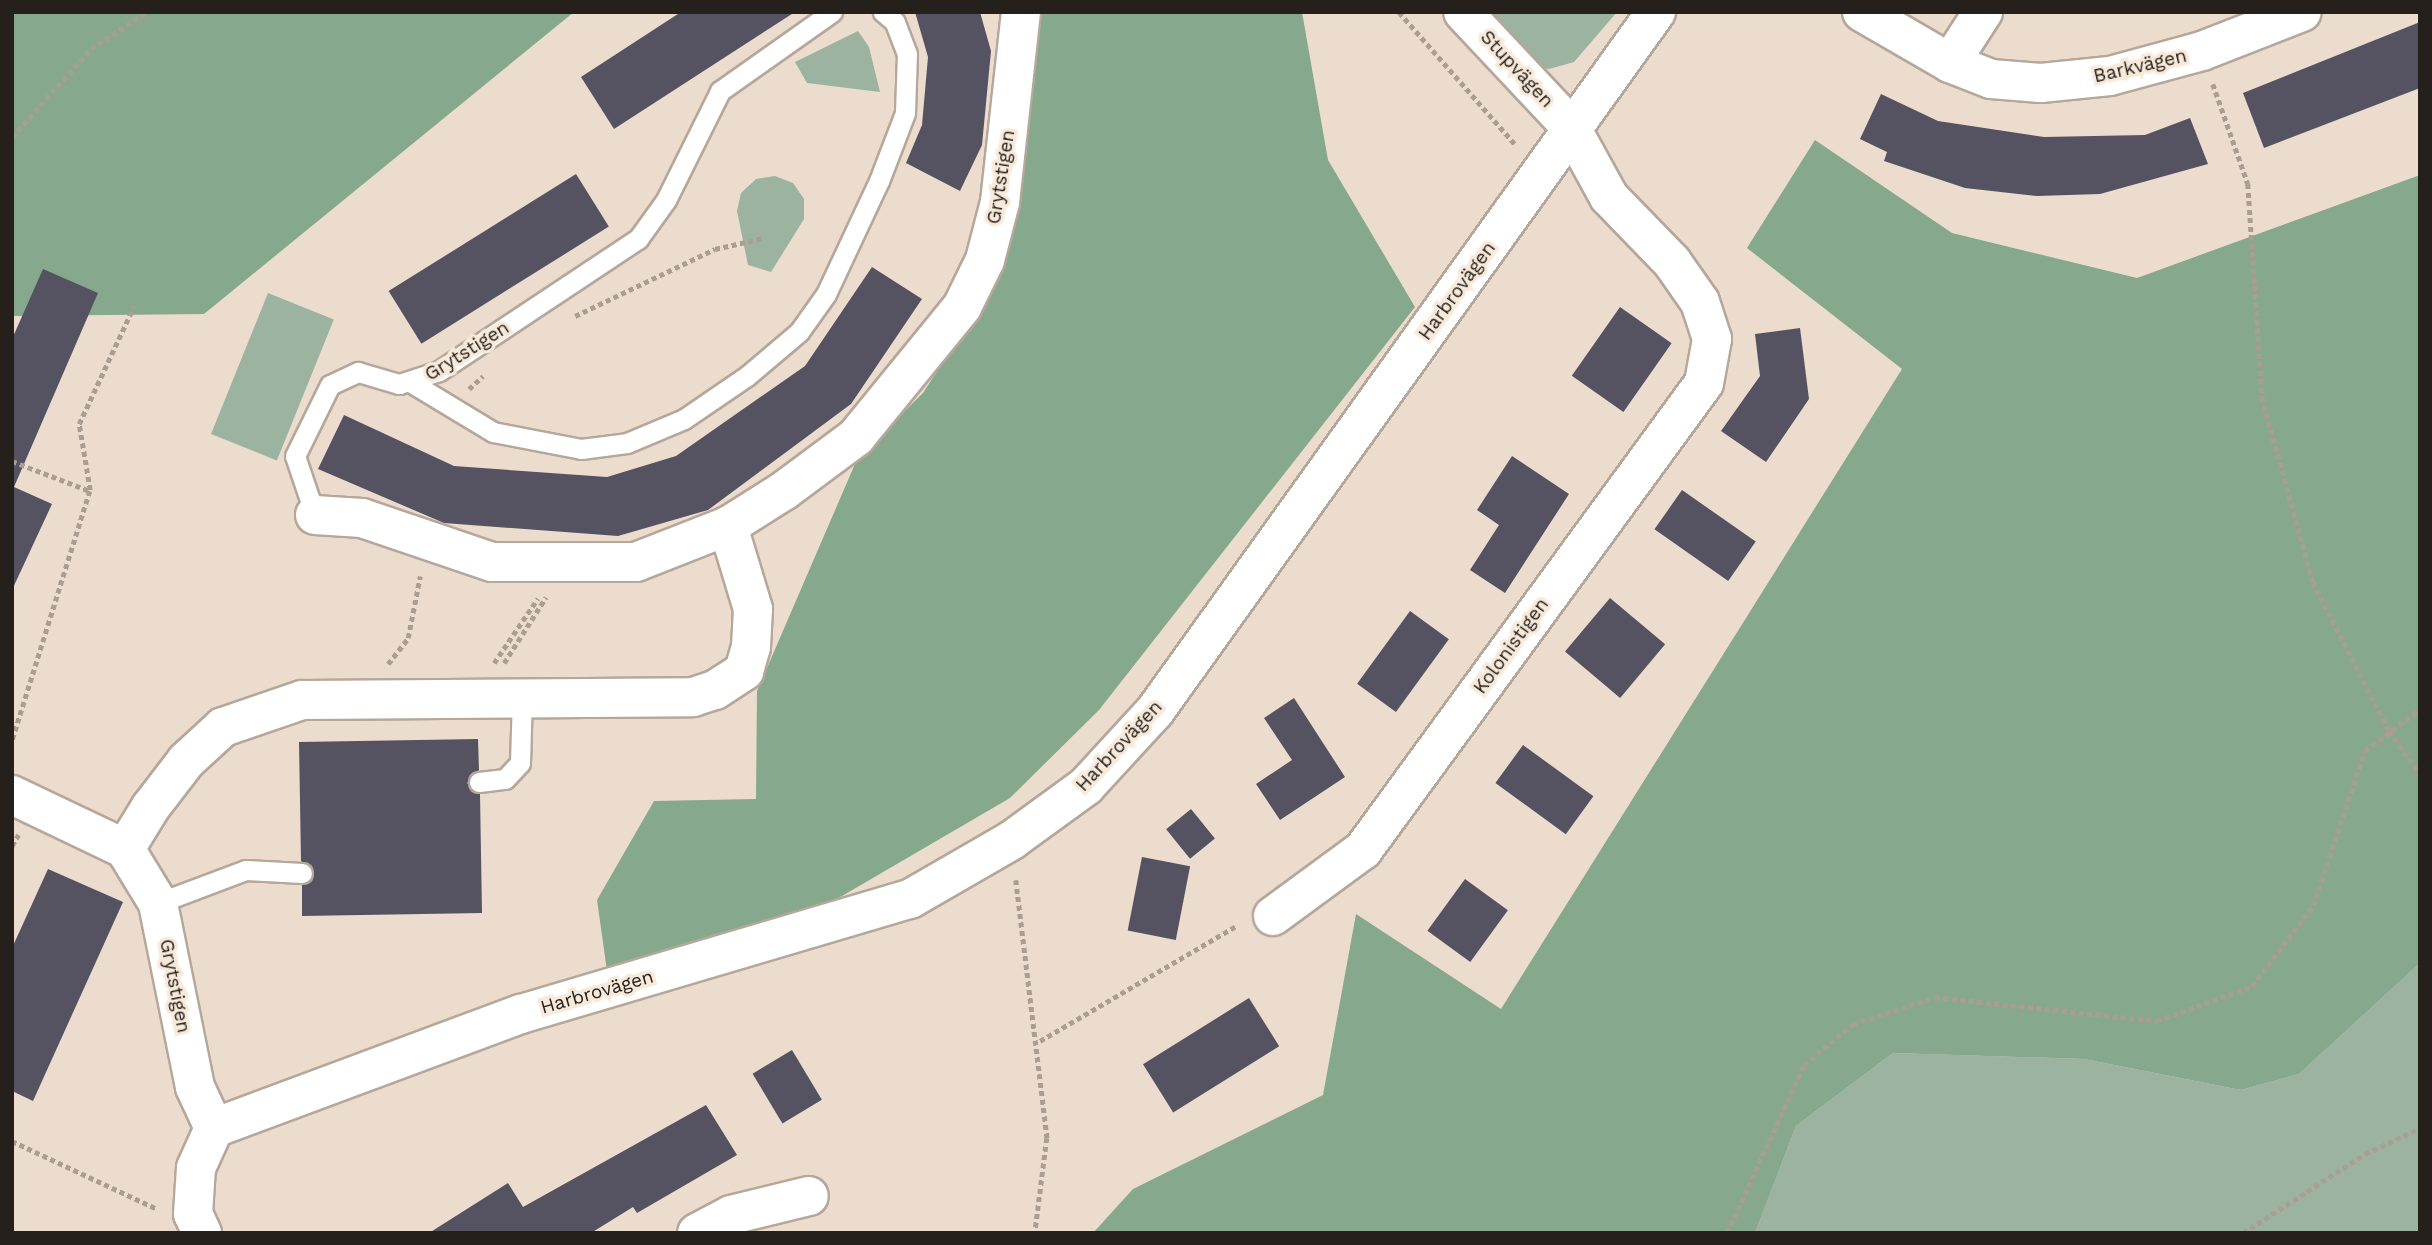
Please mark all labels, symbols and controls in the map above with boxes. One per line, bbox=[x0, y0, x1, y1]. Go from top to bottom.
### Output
street label: Stupvägen bbox=[1476, 26, 1558, 112]
street label: Barkvägen bbox=[2091, 44, 2189, 88]
street label: Grytstigen bbox=[982, 128, 1020, 226]
street label: Harbrovägen bbox=[1414, 237, 1500, 345]
street label: Grytstigen bbox=[421, 316, 513, 386]
street label: Kolonistigen bbox=[1469, 594, 1553, 698]
street label: Harbrovägen bbox=[1071, 696, 1167, 796]
street label: Grytstigen bbox=[155, 937, 195, 1035]
street label: Harbrovägen bbox=[538, 965, 656, 1019]

